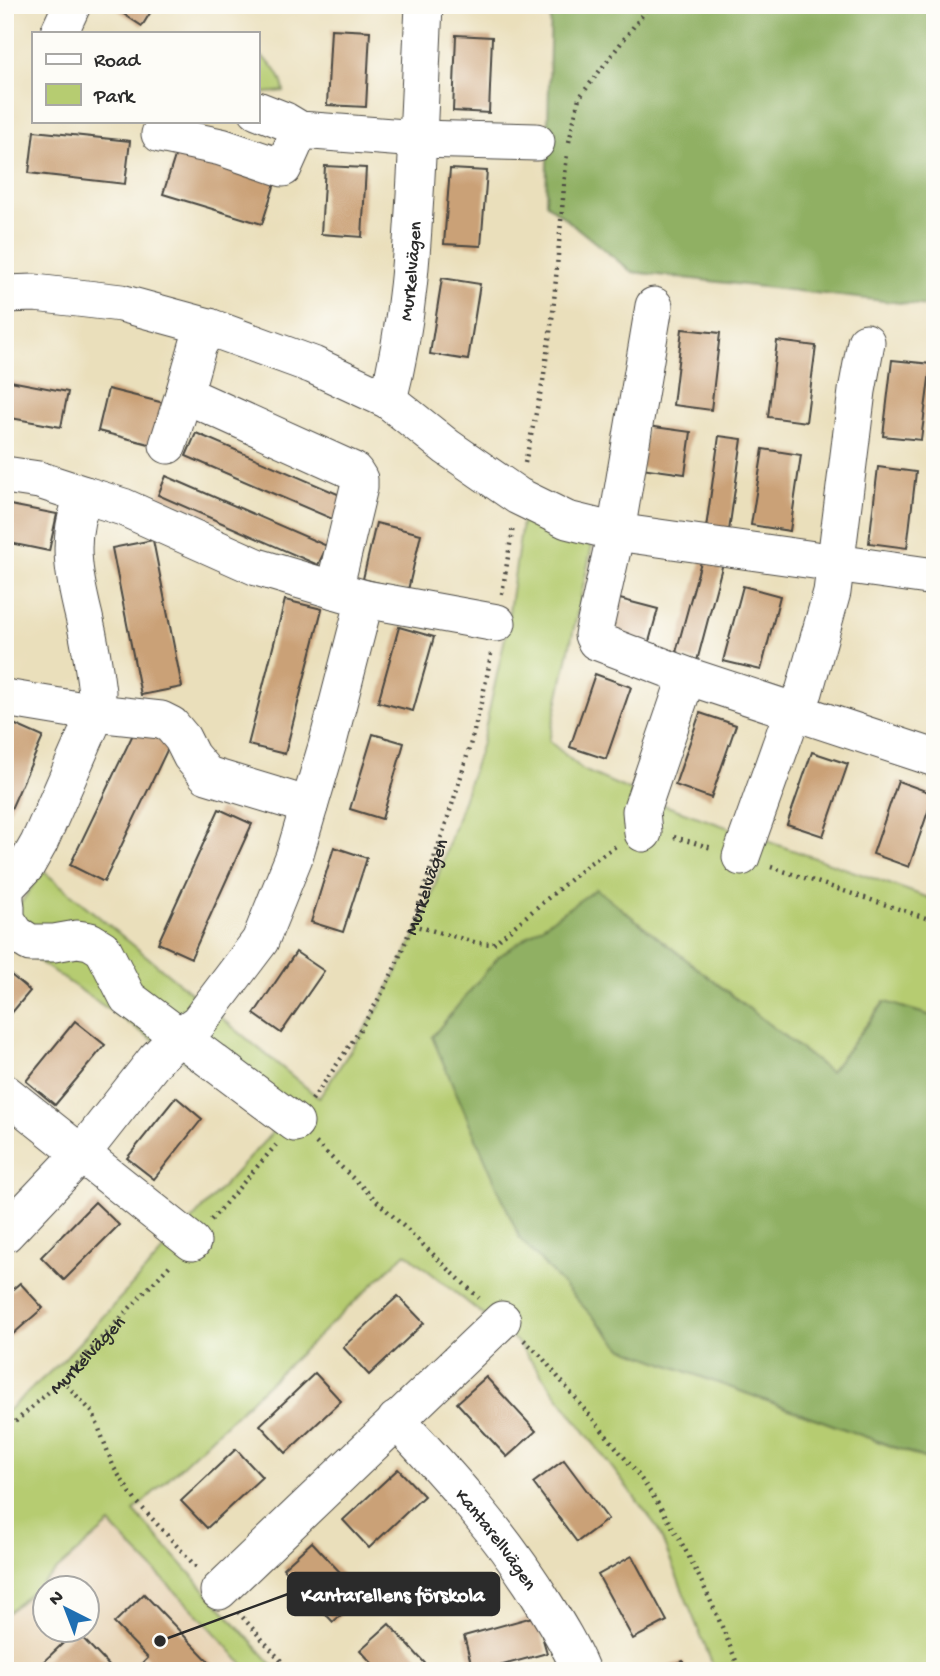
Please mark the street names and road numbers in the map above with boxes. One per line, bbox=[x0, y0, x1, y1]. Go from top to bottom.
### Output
street label: Murkelvägen bbox=[396, 221, 428, 323]
street label: Murkelvägen bbox=[401, 836, 455, 939]
street label: Murkelvägen bbox=[46, 1312, 131, 1401]
street label: Kantarellvägen bbox=[449, 1485, 540, 1595]

